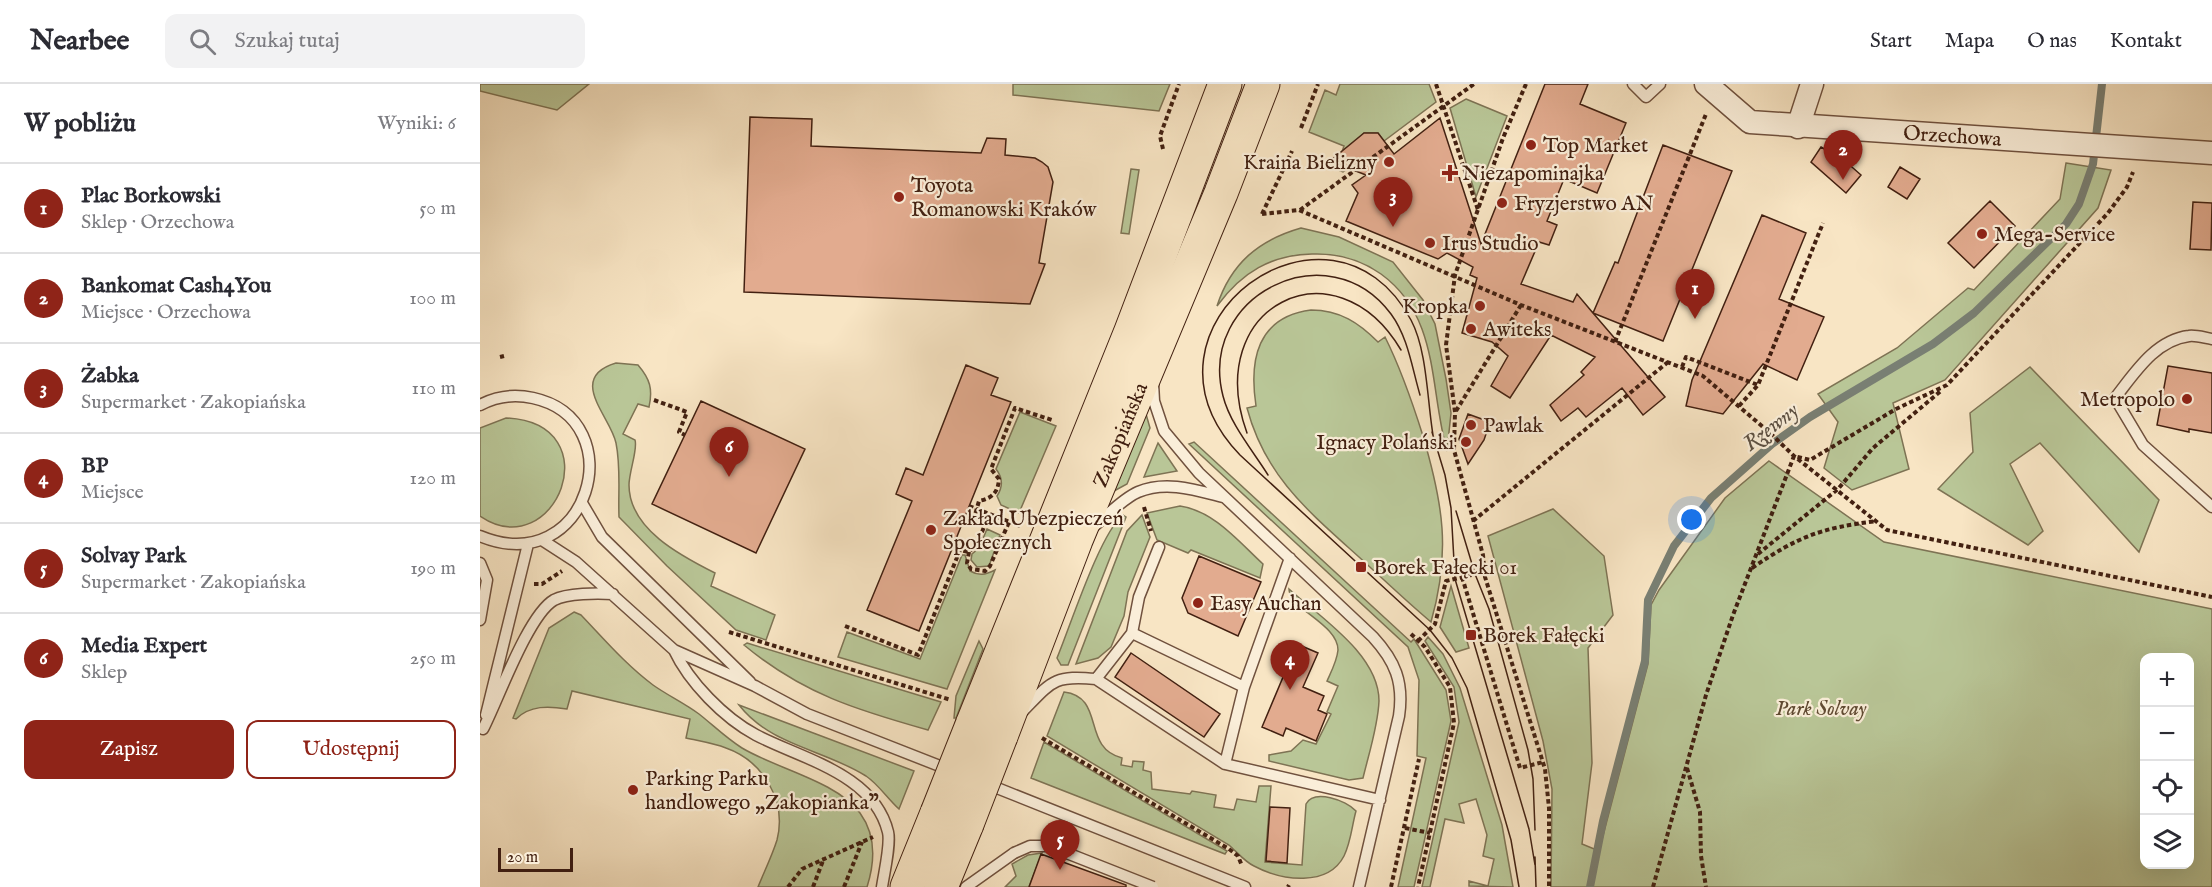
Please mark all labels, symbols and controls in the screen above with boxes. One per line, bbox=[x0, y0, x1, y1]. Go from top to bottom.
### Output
search box bbox=[165, 14, 585, 68]
text: Nearbee bbox=[30, 24, 129, 59]
icon: search bbox=[186, 25, 219, 58]
text: Szukaj tutaj bbox=[234, 27, 340, 55]
text: Start bbox=[1870, 28, 1912, 55]
text: Mapa bbox=[1945, 28, 1994, 55]
text: O nas bbox=[2027, 28, 2077, 55]
text: Kontakt bbox=[2110, 28, 2182, 55]
text: W pobliżu bbox=[24, 107, 136, 140]
text: Wyniki: 6 bbox=[377, 111, 456, 136]
street label: Orzechowa bbox=[1902, 120, 2003, 154]
pin: 2 bbox=[1824, 130, 1862, 180]
place label: Top Market bbox=[1543, 133, 1648, 160]
marker: Top Market bbox=[1524, 138, 1538, 152]
place label: Kraina Bielizny bbox=[1243, 150, 1378, 177]
marker: Kraina Bielizny bbox=[1382, 155, 1396, 169]
place label: Niezapominajka bbox=[1462, 161, 1605, 188]
marker: Niezapominajka bbox=[1443, 166, 1457, 180]
place label: Toyota Romanowski Kraków bbox=[911, 173, 1098, 224]
pin: 3 bbox=[1374, 178, 1412, 227]
text: Plac Borkowski bbox=[81, 182, 221, 210]
marker: Toyota Romanowski Kraków bbox=[892, 190, 906, 204]
place label: Fryzjerstwo AN bbox=[1514, 191, 1654, 218]
text: 1 bbox=[40, 196, 47, 221]
text: 50 m bbox=[419, 196, 456, 221]
marker: Fryzjerstwo AN bbox=[1495, 196, 1509, 210]
text: Sklep · Orzechowa bbox=[81, 210, 234, 235]
place label: Mega-Service bbox=[1994, 222, 2115, 249]
marker: Mega-Service bbox=[1975, 227, 1989, 241]
place label: Irus Studio bbox=[1442, 231, 1539, 258]
marker: Irus Studio bbox=[1423, 236, 1437, 250]
pin: 1 bbox=[1676, 270, 1714, 319]
text: Bankomat Cash4You bbox=[81, 272, 271, 300]
text: 2 bbox=[39, 286, 48, 311]
text: 100 m bbox=[409, 286, 456, 311]
place label: Kropka bbox=[1402, 294, 1469, 321]
marker: Kropka bbox=[1473, 299, 1487, 313]
text: Miejsce · Orzechowa bbox=[81, 300, 251, 325]
place label: Awiteks bbox=[1482, 317, 1552, 344]
marker: Awiteks bbox=[1464, 322, 1478, 336]
text: Żabka bbox=[81, 362, 139, 390]
text: 3 bbox=[40, 376, 47, 401]
text: 110 m bbox=[412, 376, 456, 401]
street label: Zakopiańska bbox=[1088, 378, 1156, 492]
place label: Metropolo bbox=[2080, 387, 2175, 414]
text: Supermarket · Zakopiańska bbox=[81, 390, 306, 415]
marker: Metropolo bbox=[2180, 392, 2194, 406]
water label: Rzewny bbox=[1738, 397, 1805, 458]
place label: Pawlak bbox=[1483, 413, 1544, 440]
marker: Pawlak bbox=[1464, 418, 1478, 432]
pin: 6 bbox=[710, 428, 748, 477]
place label: Ignacy Polański bbox=[1316, 430, 1454, 457]
marker: Ignacy Polański bbox=[1459, 435, 1473, 449]
text: BP bbox=[81, 452, 108, 480]
text: 4 bbox=[39, 466, 48, 491]
text: 120 m bbox=[410, 466, 456, 491]
text: Miejsce bbox=[81, 480, 144, 505]
your location bbox=[1677, 505, 1706, 534]
place label: Zakład Ubezpieczeń Społecznych bbox=[943, 506, 1124, 557]
marker: Zakład Ubezpieczeń Społecznych bbox=[924, 523, 938, 537]
text: Solvay Park bbox=[81, 542, 186, 570]
place label: Borek Fałęcki 01 bbox=[1373, 555, 1517, 582]
text: 5 bbox=[40, 556, 47, 581]
text: 190 m bbox=[410, 556, 456, 581]
marker: Borek Fałęcki 01 bbox=[1354, 560, 1368, 574]
text: Supermarket · Zakopiańska bbox=[81, 570, 306, 595]
place label: Easy Auchan bbox=[1210, 591, 1321, 618]
marker: Easy Auchan bbox=[1191, 596, 1205, 610]
place label: Borek Fałęcki bbox=[1483, 623, 1605, 650]
marker: Borek Fałęcki bbox=[1464, 628, 1478, 642]
text: Media Expert bbox=[81, 632, 207, 660]
pin: 4 bbox=[1270, 640, 1310, 690]
text: 6 bbox=[39, 646, 48, 671]
text: 250 m bbox=[410, 646, 456, 671]
map controls bbox=[2140, 653, 2194, 869]
button: + bbox=[2140, 653, 2194, 707]
text: Sklep bbox=[81, 660, 127, 685]
park label: Park Solvay bbox=[1776, 696, 1867, 723]
button: − bbox=[2140, 707, 2194, 761]
button: Zapisz bbox=[24, 720, 234, 779]
button: Udostępnij bbox=[246, 720, 456, 779]
button: locate bbox=[2140, 761, 2194, 815]
place label: Parking Parku handlowego „Zakopianka” bbox=[645, 766, 879, 817]
marker: Parking Parku handlowego „Zakopianka” bbox=[626, 783, 640, 797]
button: layers bbox=[2140, 815, 2194, 869]
pin: 5 bbox=[1040, 820, 1080, 870]
scale bar bbox=[498, 845, 573, 872]
text: 20 m bbox=[507, 848, 538, 868]

